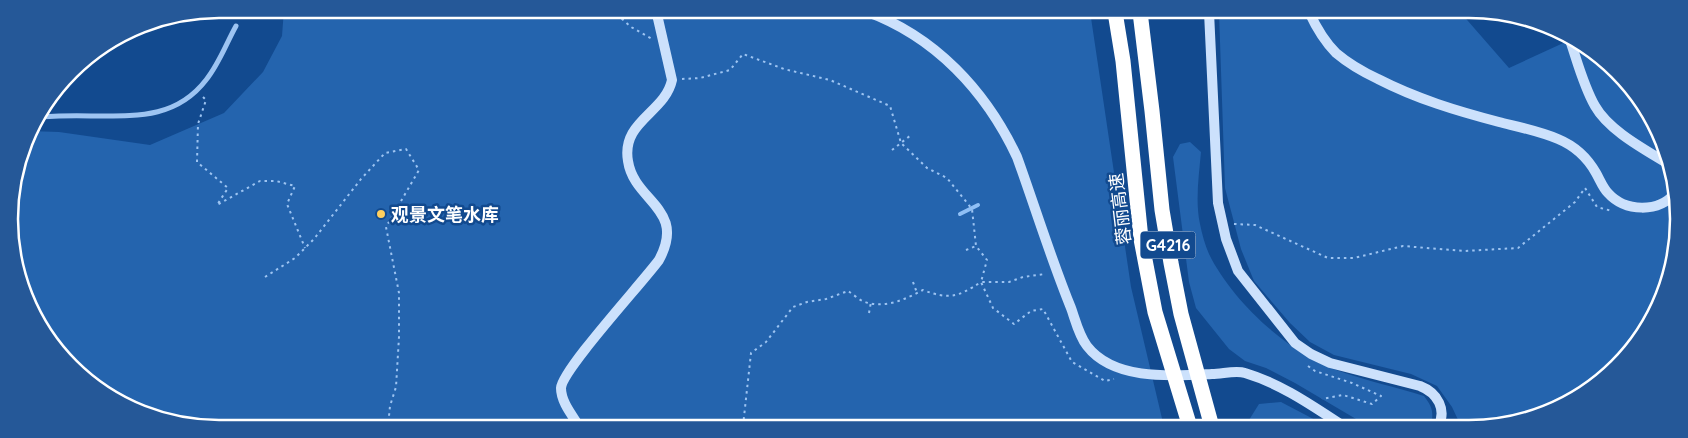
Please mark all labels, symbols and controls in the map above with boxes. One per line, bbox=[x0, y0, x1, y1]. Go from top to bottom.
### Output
street label: 蓉丽高速 bbox=[1104, 172, 1136, 246]
place label: 观景文笔水库 bbox=[391, 203, 499, 226]
marker: 观景文笔水库 bbox=[375, 208, 387, 220]
road number: G4216 bbox=[1140, 232, 1196, 258]

